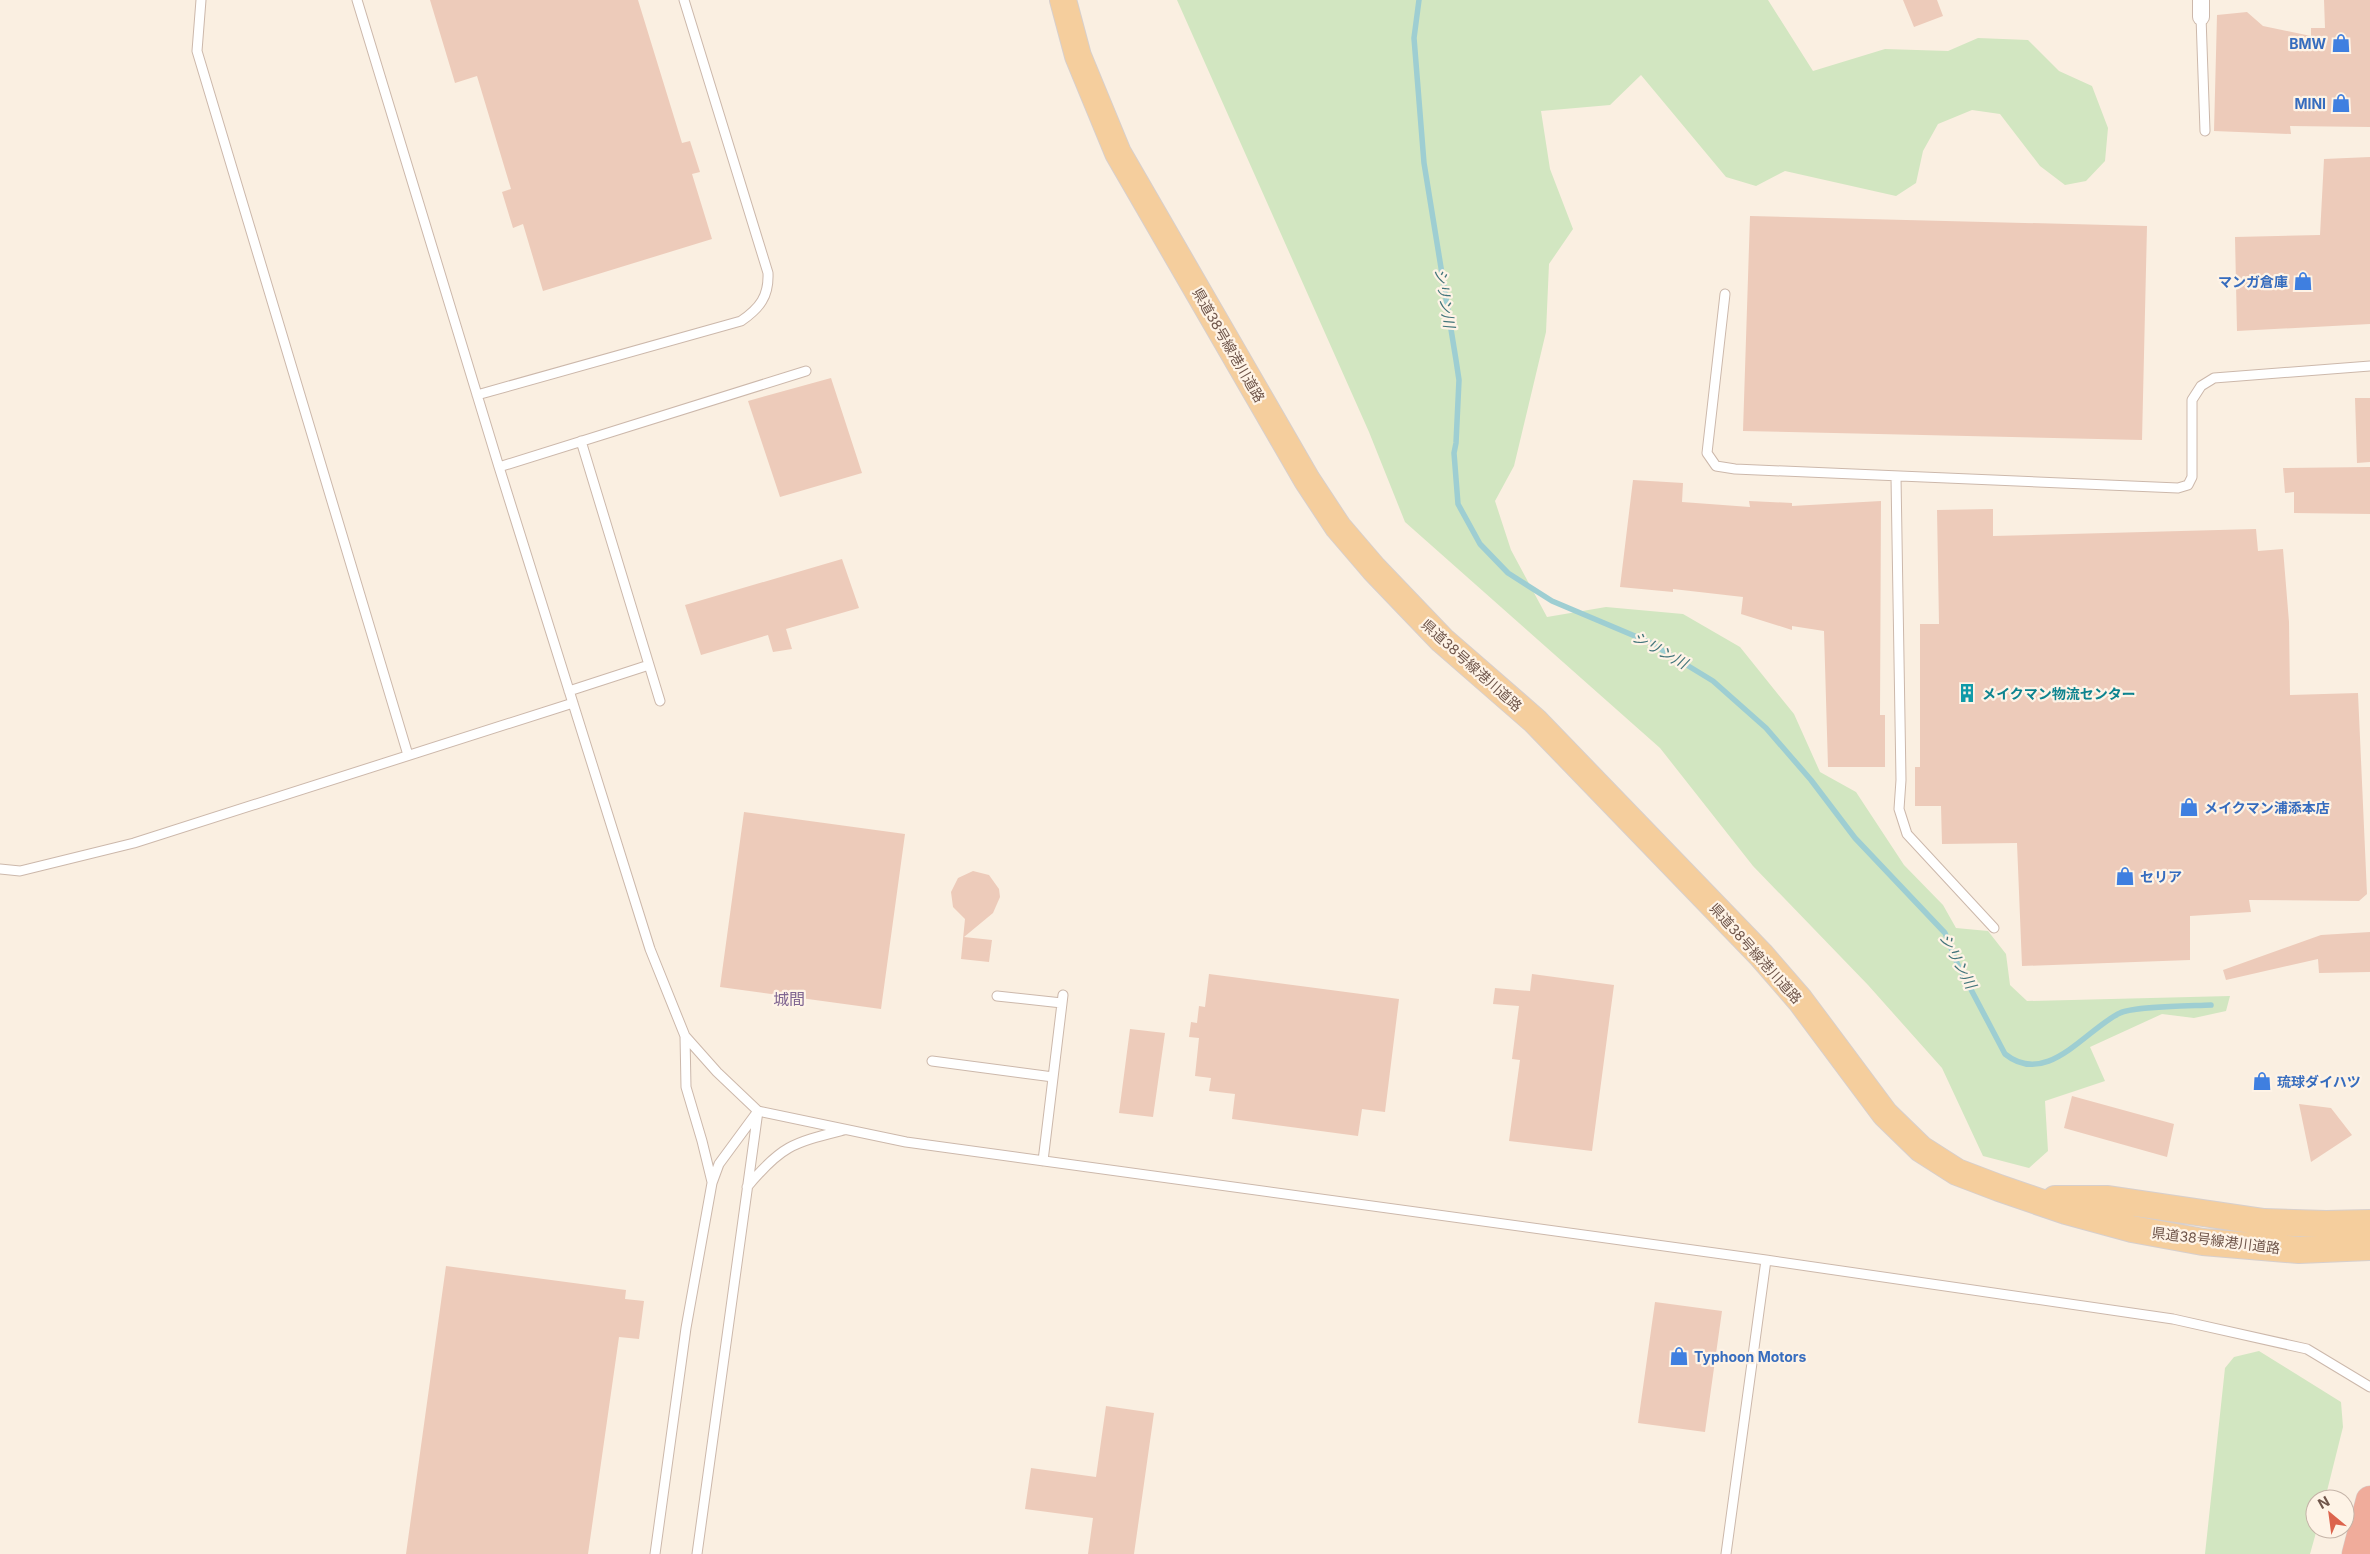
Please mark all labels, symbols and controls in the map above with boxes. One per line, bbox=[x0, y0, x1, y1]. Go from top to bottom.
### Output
shop icon: BMW bbox=[2330, 32, 2352, 54]
place label: BMW bbox=[2289, 35, 2326, 52]
shop icon: MINI bbox=[2330, 92, 2352, 114]
place label: MINI bbox=[2294, 95, 2326, 112]
water label: シリン川 bbox=[1431, 267, 1459, 331]
shop icon: マンガ倉庫 bbox=[2292, 270, 2314, 292]
place label: マンガ倉庫 bbox=[2218, 273, 2288, 290]
street label: 県道38号線港川道路 bbox=[1189, 285, 1269, 405]
street label: 県道38号線港川道路 bbox=[1418, 615, 1526, 715]
water label: シリン川 bbox=[1629, 627, 1693, 674]
building icon: メイクマン物流センター bbox=[1956, 682, 1978, 704]
place label: メイクマン物流センター bbox=[1982, 685, 2136, 702]
shop icon: メイクマン浦添本店 bbox=[2178, 796, 2200, 818]
place label: メイクマン浦添本店 bbox=[2204, 799, 2330, 816]
shop icon: セリア bbox=[2114, 865, 2136, 887]
place label: セリア bbox=[2140, 868, 2182, 885]
street label: 県道38号線港川道路 bbox=[1706, 899, 1806, 1007]
water label: シリン川 bbox=[1936, 930, 1981, 994]
district label: 城間 bbox=[773, 989, 805, 1009]
shop icon: 琉球ダイハツ bbox=[2251, 1070, 2273, 1092]
place label: 琉球ダイハツ bbox=[2277, 1073, 2361, 1090]
street label: 県道38号線港川道路 bbox=[2151, 1224, 2281, 1256]
shop icon: Typhoon Motors bbox=[1668, 1345, 1690, 1367]
place label: Typhoon Motors bbox=[1694, 1348, 1807, 1365]
north arrow bbox=[2305, 1489, 2355, 1539]
text: N bbox=[2315, 1492, 2332, 1512]

